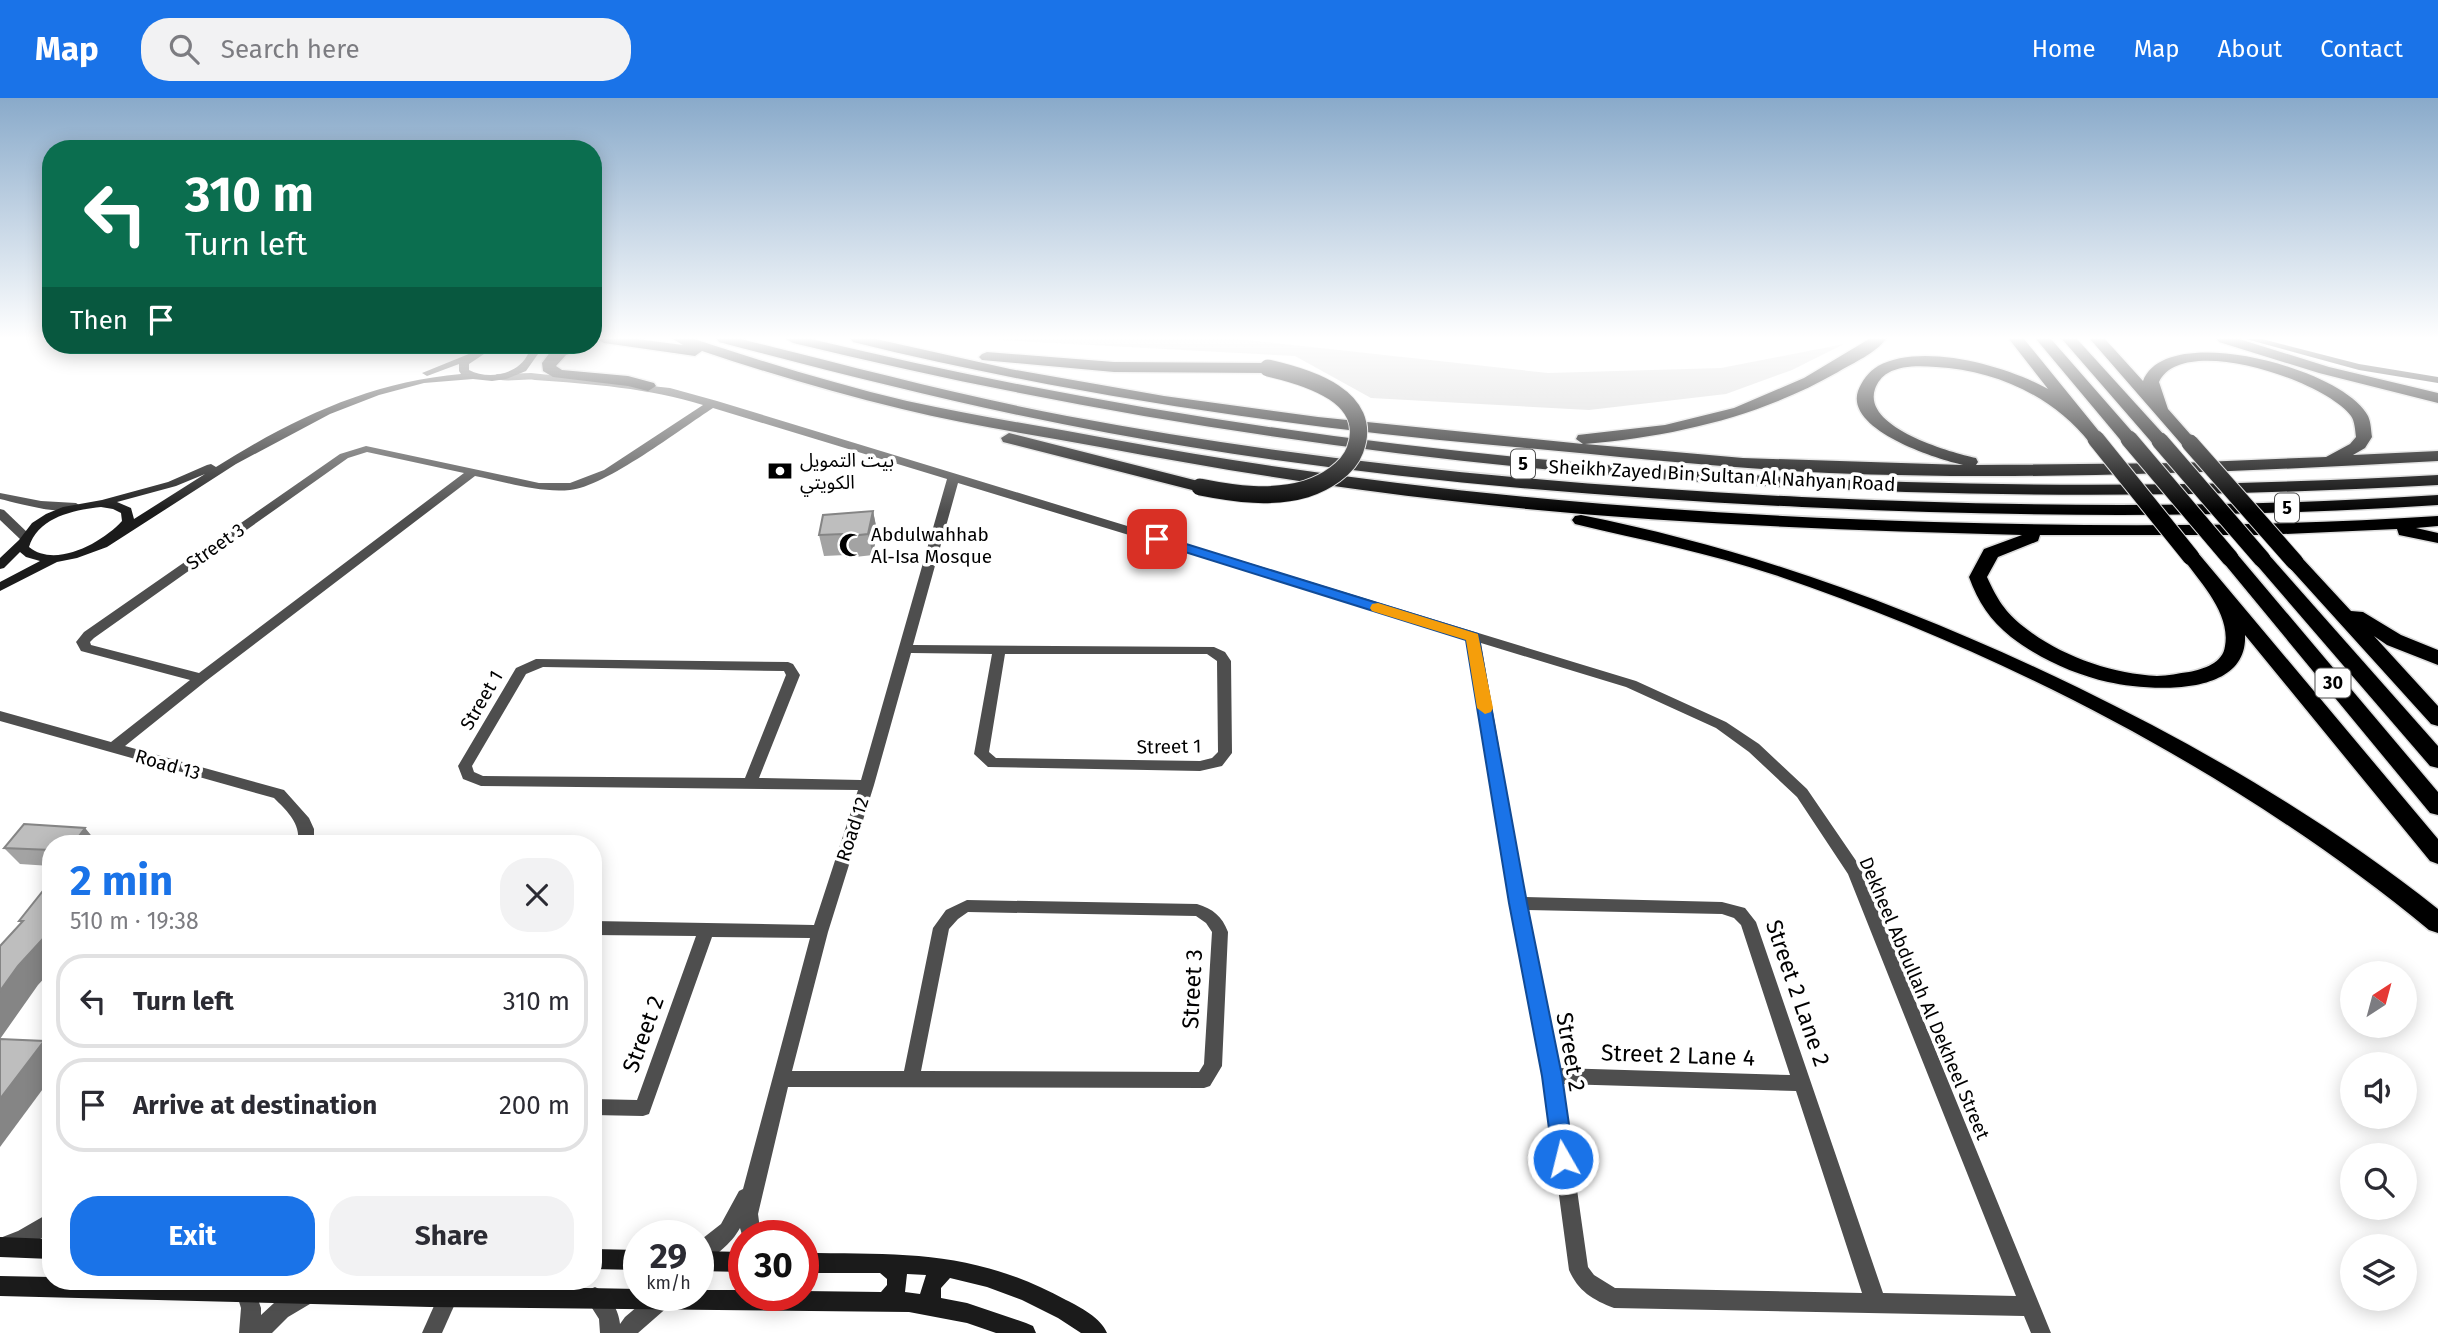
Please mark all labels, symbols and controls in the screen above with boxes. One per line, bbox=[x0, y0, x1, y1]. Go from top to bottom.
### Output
search box bbox=[141, 18, 631, 81]
text: Map bbox=[35, 29, 99, 69]
icon: search bbox=[165, 30, 203, 68]
text: Search here bbox=[221, 34, 360, 65]
text: Home bbox=[2032, 35, 2096, 63]
text: Map bbox=[2134, 35, 2180, 63]
text: About bbox=[2218, 35, 2282, 63]
text: Contact bbox=[2320, 35, 2403, 63]
text: 310 m bbox=[185, 165, 314, 224]
icon: left bbox=[70, 168, 161, 259]
text: Turn left bbox=[185, 225, 307, 263]
icon: arrive bbox=[142, 301, 180, 339]
text: Then bbox=[70, 305, 128, 336]
place label: بيت التمويل الكويتي bbox=[800, 449, 894, 497]
road number: 5 bbox=[1511, 450, 1535, 478]
street label: Sheikh Zayed Bin Sultan Al Nahyan Road bbox=[1548, 455, 1896, 496]
bank icon: بيت التمويل الكويتي bbox=[766, 457, 794, 485]
road number: 5 bbox=[2275, 494, 2299, 522]
pin bbox=[1127, 509, 1187, 569]
street label: Street 3 bbox=[182, 518, 249, 575]
icon: arrive bbox=[1138, 520, 1176, 558]
place label: Abdulwahhab Al-Isa Mosque bbox=[871, 523, 992, 568]
mosque icon: Abdulwahhab Al-Isa Mosque bbox=[837, 531, 865, 559]
street label: Street 1 bbox=[455, 666, 508, 734]
road number: 30 bbox=[2316, 668, 2350, 698]
street label: Street 1 bbox=[1136, 734, 1202, 759]
street label: Road 13 bbox=[133, 744, 203, 785]
street label: Road 12 bbox=[831, 794, 874, 864]
street label: Dekheel Abdullah Al Dekheel Street bbox=[1854, 853, 1995, 1143]
text: 2 min bbox=[70, 856, 173, 906]
button: close bbox=[500, 858, 574, 932]
text: 510 m · 19:38 bbox=[70, 907, 199, 935]
street label: Street 2 Lane 2 bbox=[1760, 916, 1836, 1070]
street label: Street 3 bbox=[1176, 948, 1208, 1030]
north arrow bbox=[2340, 961, 2417, 1038]
map controls bbox=[2340, 961, 2417, 1311]
icon: left bbox=[74, 982, 112, 1020]
text: Turn left bbox=[133, 986, 234, 1017]
text: 310 m bbox=[503, 986, 570, 1017]
street label: Street 2 bbox=[616, 992, 670, 1076]
street label: Street 2 bbox=[1550, 1010, 1592, 1094]
street label: Street 2 Lane 4 bbox=[1601, 1038, 1755, 1072]
button: sound bbox=[2340, 1052, 2417, 1129]
icon: arrive bbox=[74, 1086, 112, 1124]
text: Arrive at destination bbox=[133, 1090, 377, 1121]
text: 200 m bbox=[499, 1090, 570, 1121]
position arrow bbox=[1526, 1122, 1600, 1196]
button: search bbox=[2340, 1143, 2417, 1220]
button: Exit bbox=[70, 1196, 315, 1276]
button: Share bbox=[329, 1196, 574, 1276]
speed limit sign: 30 bbox=[728, 1220, 819, 1311]
button: layers bbox=[2340, 1234, 2417, 1311]
text: 29 bbox=[650, 1235, 687, 1277]
text: km/h bbox=[646, 1272, 691, 1294]

